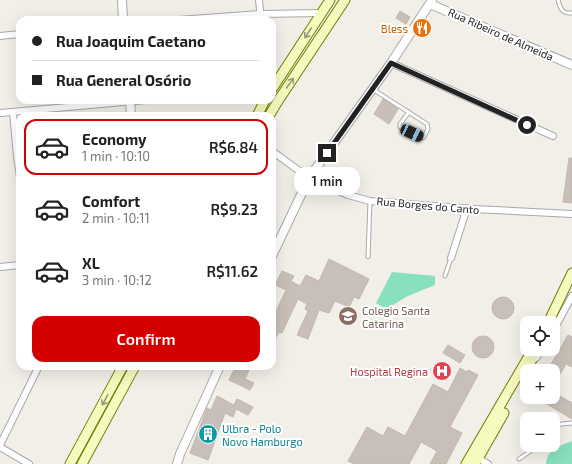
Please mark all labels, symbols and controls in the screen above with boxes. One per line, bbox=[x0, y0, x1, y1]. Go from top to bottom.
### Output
street label: Rua Ribeiro de Almeida bbox=[446, 5, 556, 63]
restaurant icon: Bless bbox=[411, 17, 433, 39]
place label: Bless bbox=[381, 22, 408, 35]
one-way arrow bbox=[304, 27, 312, 38]
text: Rua Joaquim Caetano bbox=[56, 32, 206, 50]
text: Rua General Osório bbox=[56, 71, 191, 89]
one-way arrow bbox=[286, 78, 294, 89]
route start bbox=[518, 116, 536, 134]
car bbox=[399, 122, 425, 144]
icon: car bbox=[34, 129, 70, 165]
text: Economy bbox=[82, 130, 147, 148]
text: R$6.84 bbox=[209, 138, 258, 156]
route end bbox=[318, 144, 336, 162]
text: 1 min · 10:10 bbox=[82, 148, 150, 164]
callout: 1 min bbox=[294, 167, 360, 195]
text: 1 min bbox=[312, 173, 342, 189]
icon: car bbox=[34, 191, 70, 227]
text: Comfort bbox=[82, 192, 140, 210]
street label: Rua Borges do Canto bbox=[376, 194, 480, 216]
text: R$9.23 bbox=[211, 200, 258, 218]
text: 2 min · 10:11 bbox=[82, 210, 150, 226]
icon: car bbox=[34, 253, 70, 289]
text: XL bbox=[82, 254, 100, 272]
text: R$11.62 bbox=[206, 262, 258, 280]
text: 3 min · 10:12 bbox=[82, 272, 152, 288]
place label: Colegio Santa Catarina bbox=[362, 304, 430, 330]
school or university icon: Colegio Santa Catarina bbox=[337, 305, 359, 327]
button: Confirm bbox=[32, 316, 260, 362]
map controls bbox=[520, 316, 560, 452]
button: locate bbox=[520, 316, 560, 356]
hospital icon: Hospital Regina bbox=[431, 360, 453, 382]
button: + bbox=[520, 364, 560, 404]
place label: Hospital Regina bbox=[350, 365, 428, 378]
one-way arrow bbox=[100, 394, 108, 406]
button: − bbox=[520, 412, 560, 452]
place label: Ulbra - Polo Novo Hamburgo bbox=[222, 422, 303, 448]
building icon: Ulbra - Polo Novo Hamburgo bbox=[197, 423, 219, 445]

